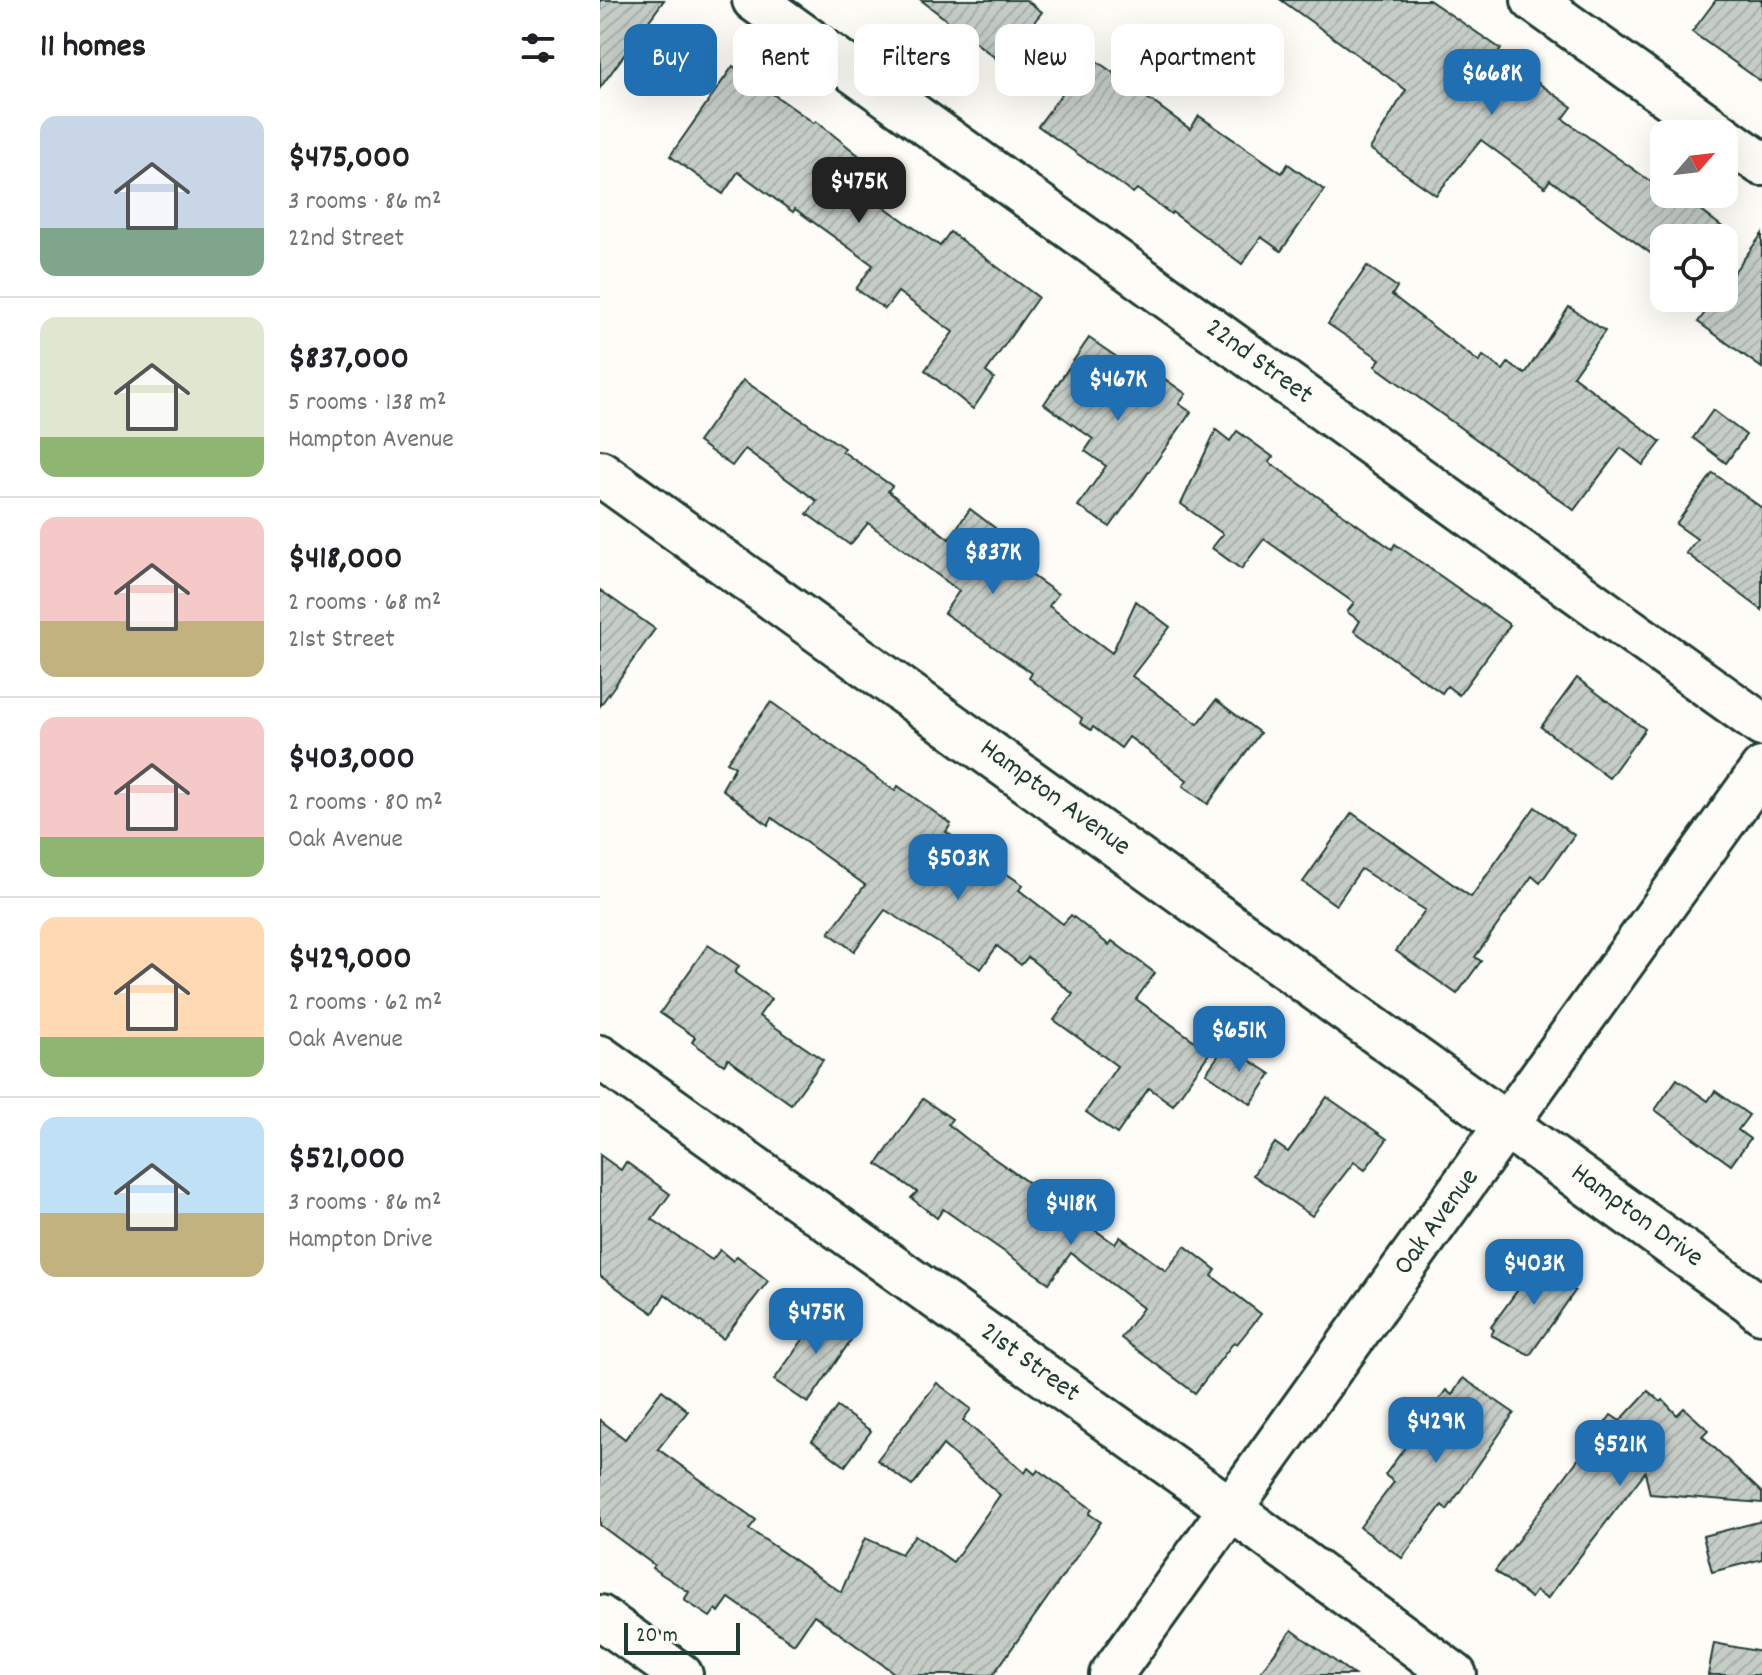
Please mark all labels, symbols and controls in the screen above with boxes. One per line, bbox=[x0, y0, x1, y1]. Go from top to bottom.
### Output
text: 11 homes bbox=[40, 24, 146, 73]
chip: Buy bbox=[624, 24, 717, 96]
chip: Rent bbox=[733, 24, 838, 96]
chip: Filters bbox=[854, 24, 979, 96]
chip: New bbox=[995, 24, 1095, 96]
chip: Apartment bbox=[1111, 24, 1284, 96]
icon: filters bbox=[516, 26, 560, 70]
pin: $668K bbox=[1436, 49, 1548, 117]
text: $668K bbox=[1461, 56, 1523, 93]
north arrow bbox=[1650, 120, 1738, 208]
map controls bbox=[1650, 120, 1738, 312]
text: $475,000 bbox=[288, 135, 410, 184]
icon: home bbox=[104, 148, 200, 244]
pin: $475K bbox=[803, 157, 915, 225]
text: $475K bbox=[830, 164, 888, 201]
text: 3 rooms · 86 m² bbox=[288, 184, 441, 221]
text: 22nd Street bbox=[288, 221, 404, 258]
button: locate bbox=[1650, 224, 1738, 312]
street label: 22nd Street bbox=[1196, 310, 1320, 416]
text: $837,000 bbox=[288, 336, 409, 385]
icon: home bbox=[104, 349, 200, 445]
pin: $467K bbox=[1062, 355, 1174, 423]
text: $467K bbox=[1089, 362, 1147, 399]
text: 5 rooms · 138 m² bbox=[288, 385, 446, 422]
text: Hampton Avenue bbox=[288, 422, 454, 459]
pin: $837K bbox=[937, 528, 1049, 596]
text: $837K bbox=[964, 535, 1022, 572]
text: $418,000 bbox=[288, 536, 402, 585]
icon: home bbox=[104, 549, 200, 645]
text: 2 rooms · 68 m² bbox=[288, 585, 441, 622]
text: 21st Street bbox=[288, 622, 395, 659]
street label: Hampton Avenue bbox=[970, 730, 1138, 868]
text: $403,000 bbox=[288, 736, 415, 785]
icon: home bbox=[104, 749, 200, 845]
text: 2 rooms · 80 m² bbox=[288, 785, 443, 822]
text: Oak Avenue bbox=[288, 822, 403, 859]
pin: $503K bbox=[902, 834, 1014, 902]
text: $503K bbox=[927, 841, 989, 878]
text: $429,000 bbox=[288, 936, 412, 985]
icon: home bbox=[104, 949, 200, 1045]
text: 2 rooms · 62 m² bbox=[288, 985, 442, 1022]
pin: $651K bbox=[1183, 1006, 1295, 1074]
text: $651K bbox=[1211, 1013, 1267, 1050]
text: Oak Avenue bbox=[288, 1022, 403, 1059]
text: $521,000 bbox=[288, 1136, 405, 1185]
icon: home bbox=[104, 1149, 200, 1245]
street label: Hampton Drive bbox=[1561, 1155, 1711, 1279]
street label: Oak Avenue bbox=[1385, 1161, 1491, 1285]
pin: $418K bbox=[1015, 1179, 1127, 1247]
text: 3 rooms · 86 m² bbox=[288, 1185, 441, 1222]
text: $418K bbox=[1045, 1186, 1097, 1223]
text: Hampton Drive bbox=[288, 1222, 433, 1259]
pin: $403K bbox=[1478, 1239, 1590, 1307]
text: $403K bbox=[1503, 1246, 1565, 1283]
pin: $475K bbox=[760, 1288, 872, 1356]
text: $475K bbox=[787, 1295, 845, 1332]
street label: 21st Street bbox=[971, 1314, 1087, 1414]
pin: $429K bbox=[1380, 1397, 1492, 1465]
text: $429K bbox=[1406, 1404, 1466, 1441]
pin: $521K bbox=[1564, 1420, 1676, 1488]
text: $521K bbox=[1593, 1427, 1647, 1464]
scale bar bbox=[624, 1619, 740, 1655]
text: 20 m bbox=[636, 1621, 678, 1652]

